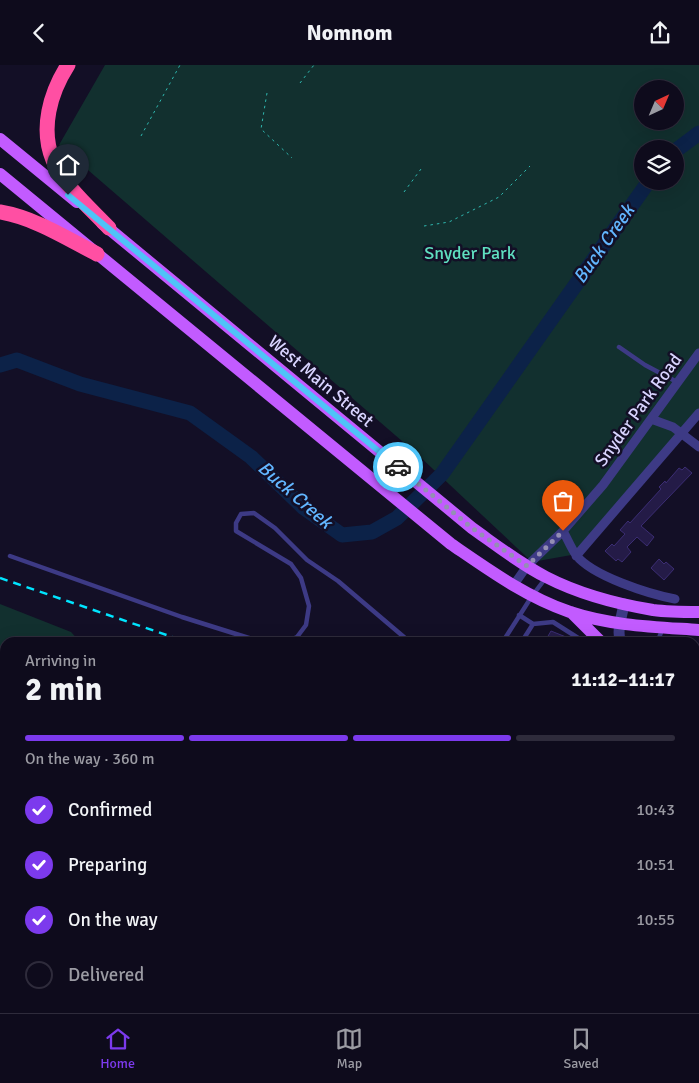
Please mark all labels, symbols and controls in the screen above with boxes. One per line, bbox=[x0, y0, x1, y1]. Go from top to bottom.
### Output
icon: back bbox=[25, 19, 53, 47]
text: Nomnom bbox=[307, 19, 392, 46]
icon: share bbox=[646, 19, 674, 47]
north arrow bbox=[634, 80, 684, 130]
map controls bbox=[634, 80, 684, 190]
button: layers bbox=[634, 140, 684, 190]
pin bbox=[47, 144, 89, 195]
icon: home bbox=[54, 151, 82, 179]
water label: Buck Creek bbox=[568, 199, 641, 288]
park label: Snyder Park bbox=[424, 242, 516, 264]
street label: West Main Street bbox=[264, 330, 378, 432]
street label: Snyder Park Road bbox=[590, 349, 686, 471]
courier bbox=[373, 442, 423, 492]
icon: car bbox=[384, 453, 412, 481]
water label: Buck Creek bbox=[253, 456, 338, 535]
pin bbox=[542, 480, 584, 531]
icon: bag bbox=[549, 487, 577, 515]
text: Arriving in bbox=[25, 651, 96, 671]
text: 11:12–11:17 bbox=[571, 668, 675, 692]
text: 2 min bbox=[25, 670, 102, 709]
text: On the way · 360 m bbox=[25, 749, 155, 769]
icon: check bbox=[25, 796, 53, 824]
text: Confirmed bbox=[68, 798, 152, 822]
text: 10:43 bbox=[636, 800, 675, 820]
icon: check bbox=[25, 851, 53, 879]
text: Preparing bbox=[68, 853, 147, 877]
text: 10:51 bbox=[636, 855, 675, 875]
icon: check bbox=[25, 906, 53, 934]
text: On the way bbox=[68, 908, 158, 932]
text: 10:55 bbox=[636, 910, 675, 930]
text: Delivered bbox=[68, 963, 144, 987]
tab: Home bbox=[100, 1025, 135, 1072]
tab: Map bbox=[335, 1025, 363, 1072]
tab: Saved bbox=[564, 1025, 599, 1072]

